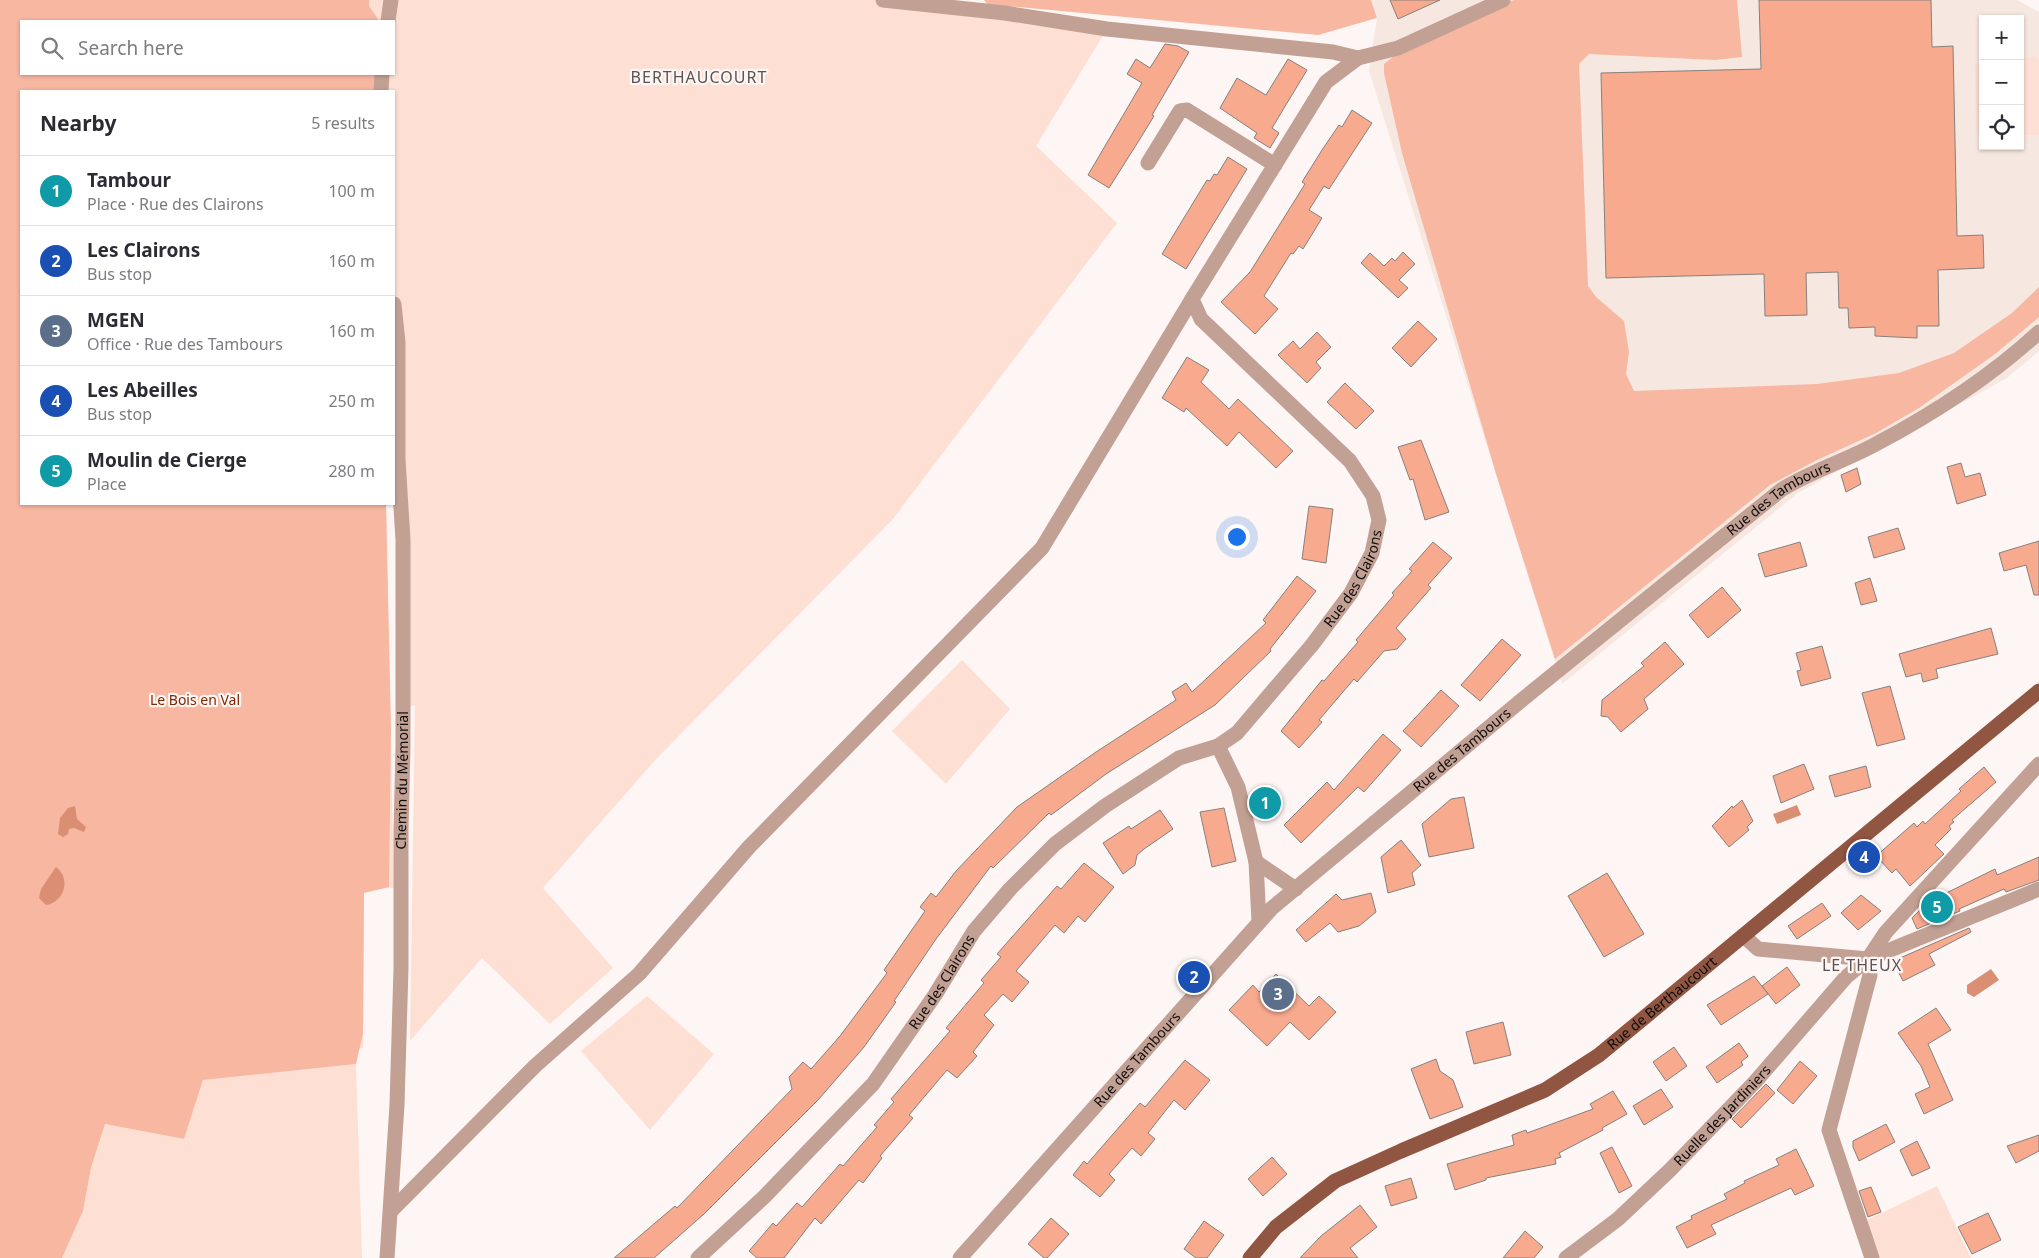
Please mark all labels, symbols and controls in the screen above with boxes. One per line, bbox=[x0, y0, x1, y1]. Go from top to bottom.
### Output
map controls bbox=[1979, 15, 2024, 150]
button: + bbox=[1979, 15, 2024, 60]
search box bbox=[20, 20, 395, 75]
icon: search bbox=[38, 34, 66, 62]
text: Search here bbox=[78, 35, 184, 61]
button: − bbox=[1979, 60, 2024, 105]
district label: BERTHAUCOURT bbox=[631, 66, 767, 88]
button: locate bbox=[1979, 105, 2024, 150]
text: Nearby bbox=[40, 109, 116, 137]
text: 5 results bbox=[311, 112, 375, 134]
text: Tambour bbox=[87, 167, 171, 193]
text: 1 bbox=[51, 180, 61, 202]
text: 100 m bbox=[328, 180, 375, 202]
text: Place · Rue des Clairons bbox=[87, 193, 264, 215]
text: Les Clairons bbox=[87, 237, 200, 263]
text: 2 bbox=[51, 250, 61, 272]
text: 160 m bbox=[328, 250, 375, 272]
text: Bus stop bbox=[87, 263, 152, 285]
text: MGEN bbox=[87, 307, 145, 333]
text: 3 bbox=[51, 320, 61, 342]
text: 160 m bbox=[328, 320, 375, 342]
text: Office · Rue des Tambours bbox=[87, 333, 283, 355]
text: Les Abeilles bbox=[87, 377, 198, 403]
text: 4 bbox=[51, 390, 61, 412]
text: 250 m bbox=[328, 390, 375, 412]
text: Bus stop bbox=[87, 403, 152, 425]
text: Moulin de Cierge bbox=[87, 447, 247, 473]
street label: Rue des Tambours bbox=[1722, 456, 1833, 539]
text: 5 bbox=[51, 460, 61, 482]
text: 280 m bbox=[328, 460, 375, 482]
text: Place bbox=[87, 473, 127, 495]
your location bbox=[1224, 524, 1250, 550]
street label: Rue des Clairons bbox=[1319, 527, 1386, 631]
park label: Le Bois en Val bbox=[150, 690, 240, 709]
street label: Rue des Tambours bbox=[1409, 703, 1515, 796]
street label: Chemin du Mémorial bbox=[391, 711, 412, 850]
pin: 1 bbox=[1249, 784, 1281, 822]
pin: 4 bbox=[1848, 838, 1880, 876]
pin: 5 bbox=[1921, 888, 1953, 926]
street label: Rue des Clairons bbox=[904, 930, 979, 1033]
street label: Rue de Berthaucourt bbox=[1603, 952, 1720, 1054]
district label: LE THEUX bbox=[1822, 954, 1902, 976]
pin: 2 bbox=[1178, 958, 1210, 996]
pin: 3 bbox=[1262, 975, 1294, 1013]
street label: Rue des Tambours bbox=[1089, 1007, 1184, 1111]
street label: Ruelle des Jardiniers bbox=[1669, 1060, 1775, 1170]

